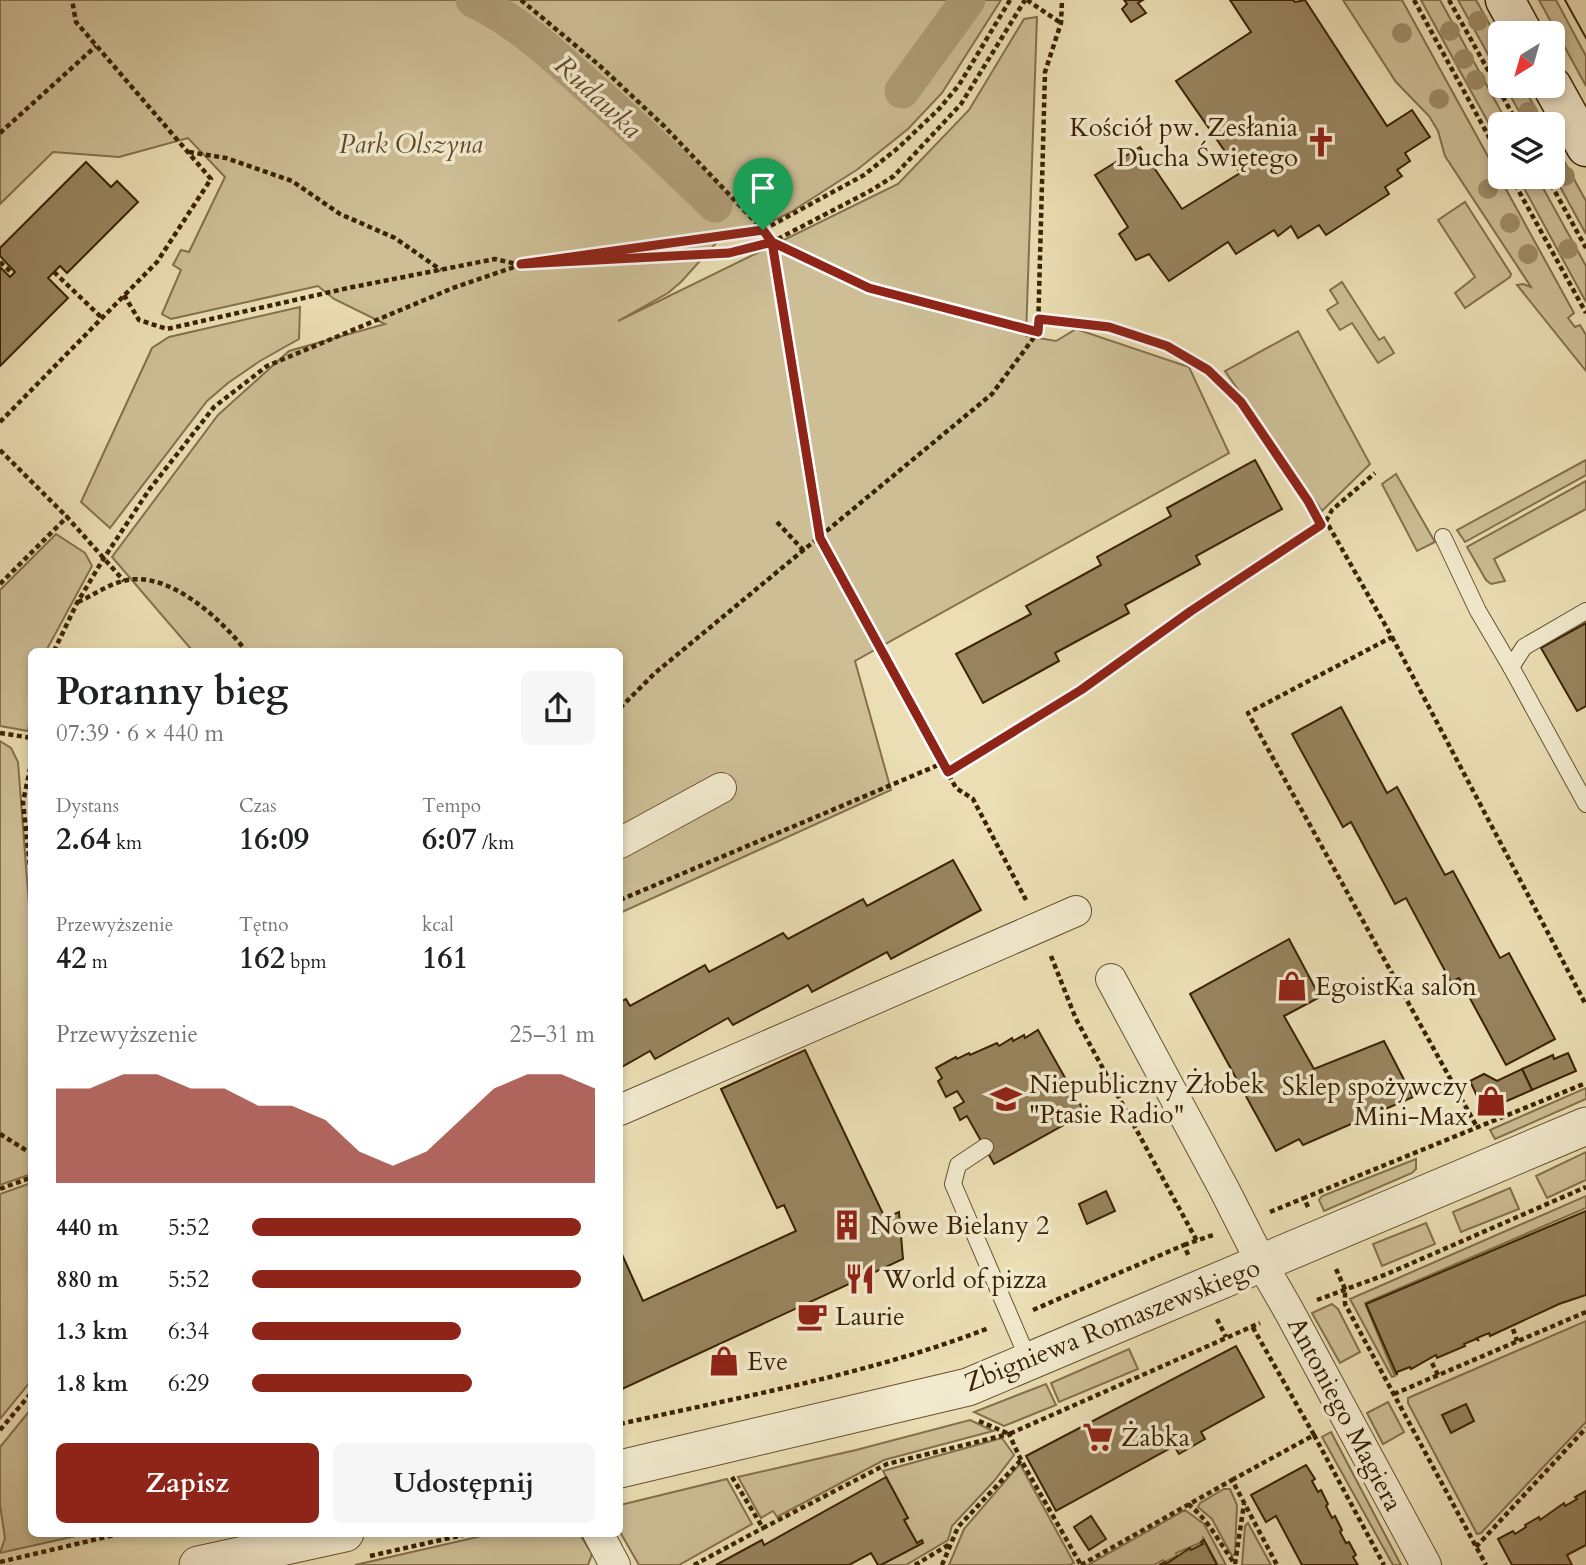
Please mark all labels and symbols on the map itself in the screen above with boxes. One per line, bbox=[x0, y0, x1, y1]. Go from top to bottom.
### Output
north arrow bbox=[1488, 21, 1564, 98]
water label: Rudawka bbox=[546, 47, 650, 147]
place label: Kościół pw. Zesłania Ducha Świętego bbox=[1069, 110, 1298, 175]
church icon: Kościół pw. Zesłania Ducha Świętego bbox=[1304, 125, 1338, 159]
park label: Park Olszyna bbox=[339, 127, 483, 162]
pin bbox=[733, 158, 793, 230]
shop icon: EgoistKa salon bbox=[1275, 969, 1309, 1003]
place label: EgoistKa salon bbox=[1315, 969, 1477, 1004]
place label: Niepubliczny Żłobek "Ptasie Radio" bbox=[1029, 1067, 1265, 1132]
place label: Sklep spożywczy Mini-Max bbox=[1282, 1069, 1468, 1134]
school or university icon: Niepubliczny Żłobek "Ptasie Radio" bbox=[989, 1082, 1023, 1116]
shop icon: Sklep spożywczy Mini-Max bbox=[1474, 1084, 1508, 1118]
building icon: Nowe Bielany 2 bbox=[830, 1208, 864, 1242]
place label: Nowe Bielany 2 bbox=[870, 1208, 1049, 1243]
street label: Zbigniewa Romaszewskiego bbox=[959, 1250, 1265, 1400]
restaurant icon: World of pizza bbox=[843, 1262, 877, 1296]
place label: World of pizza bbox=[882, 1262, 1047, 1297]
cafe icon: Laurie bbox=[795, 1299, 829, 1333]
place label: Laurie bbox=[835, 1299, 905, 1334]
street label: Antoniego Magiera bbox=[1279, 1311, 1411, 1517]
shop icon: Eve bbox=[707, 1344, 741, 1378]
place label: Eve bbox=[747, 1344, 788, 1379]
supermarket icon: Żabka bbox=[1081, 1420, 1115, 1454]
place label: Żabka bbox=[1121, 1420, 1190, 1455]

